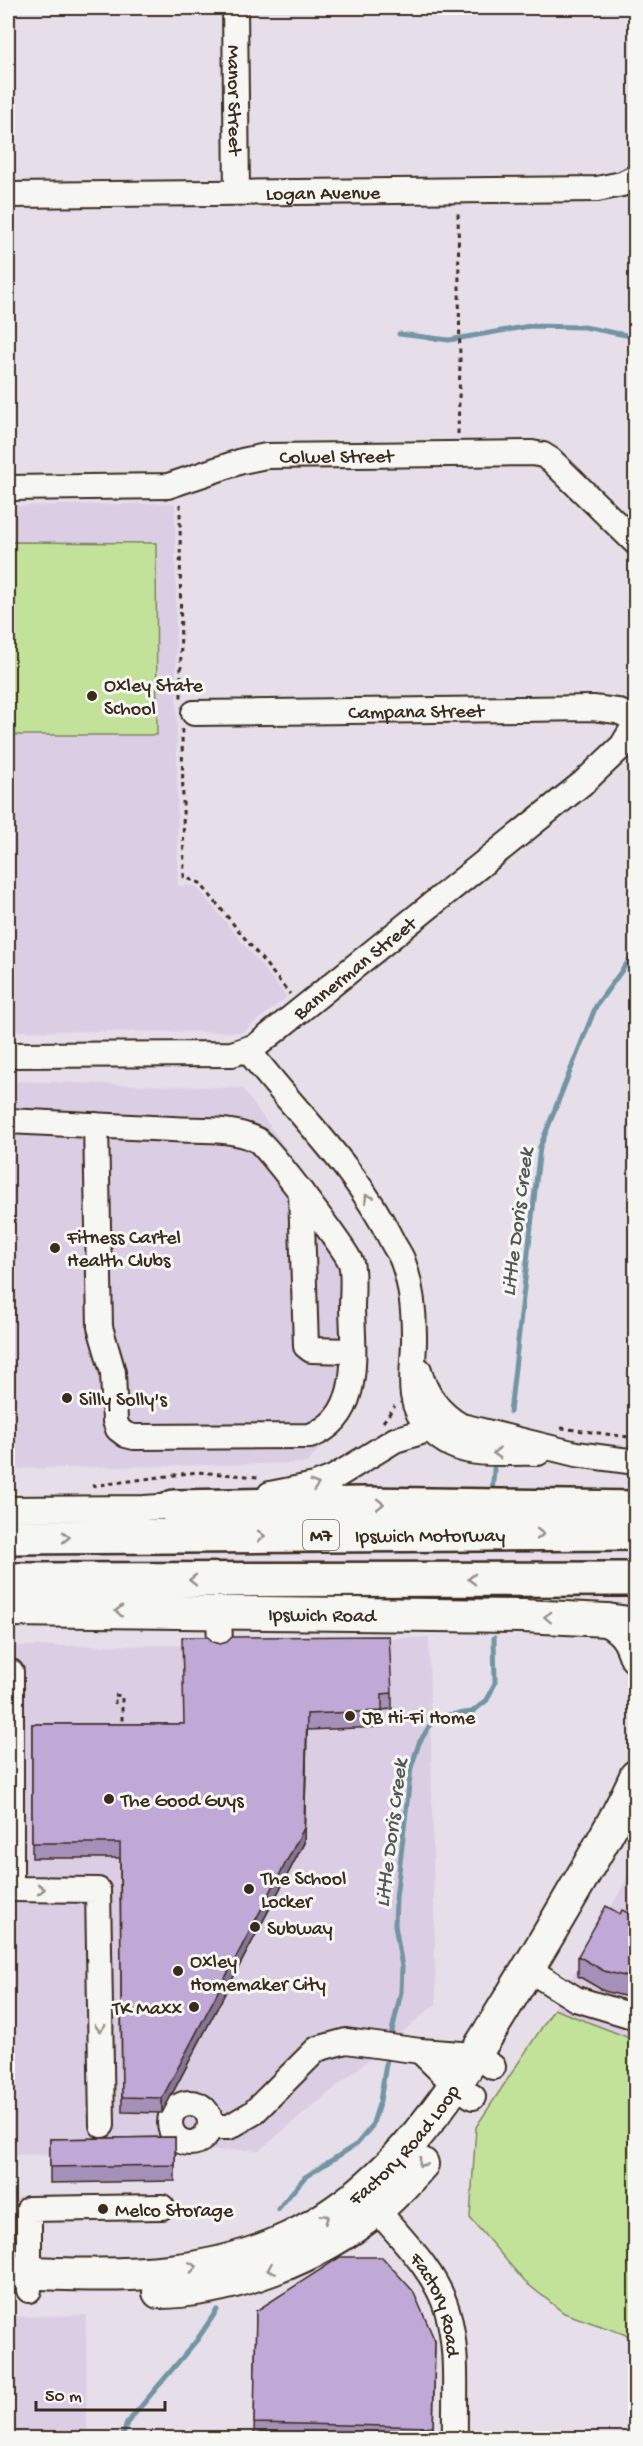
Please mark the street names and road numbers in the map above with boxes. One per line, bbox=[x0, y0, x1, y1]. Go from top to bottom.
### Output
street label: Manor Street bbox=[220, 45, 245, 157]
street label: Logan Avenue bbox=[266, 183, 381, 207]
street label: Colwel Street bbox=[279, 447, 395, 471]
street label: Campana Street bbox=[348, 701, 486, 726]
street label: Bannerman Street bbox=[289, 913, 423, 1027]
road number: M7 bbox=[303, 1520, 339, 1550]
street label: Ipswich Motorway bbox=[355, 1526, 506, 1550]
street label: Ipswich Road bbox=[268, 1605, 378, 1629]
street label: Factory Road Loop bbox=[345, 2081, 466, 2213]
street label: Factory Road bbox=[403, 2248, 463, 2360]

